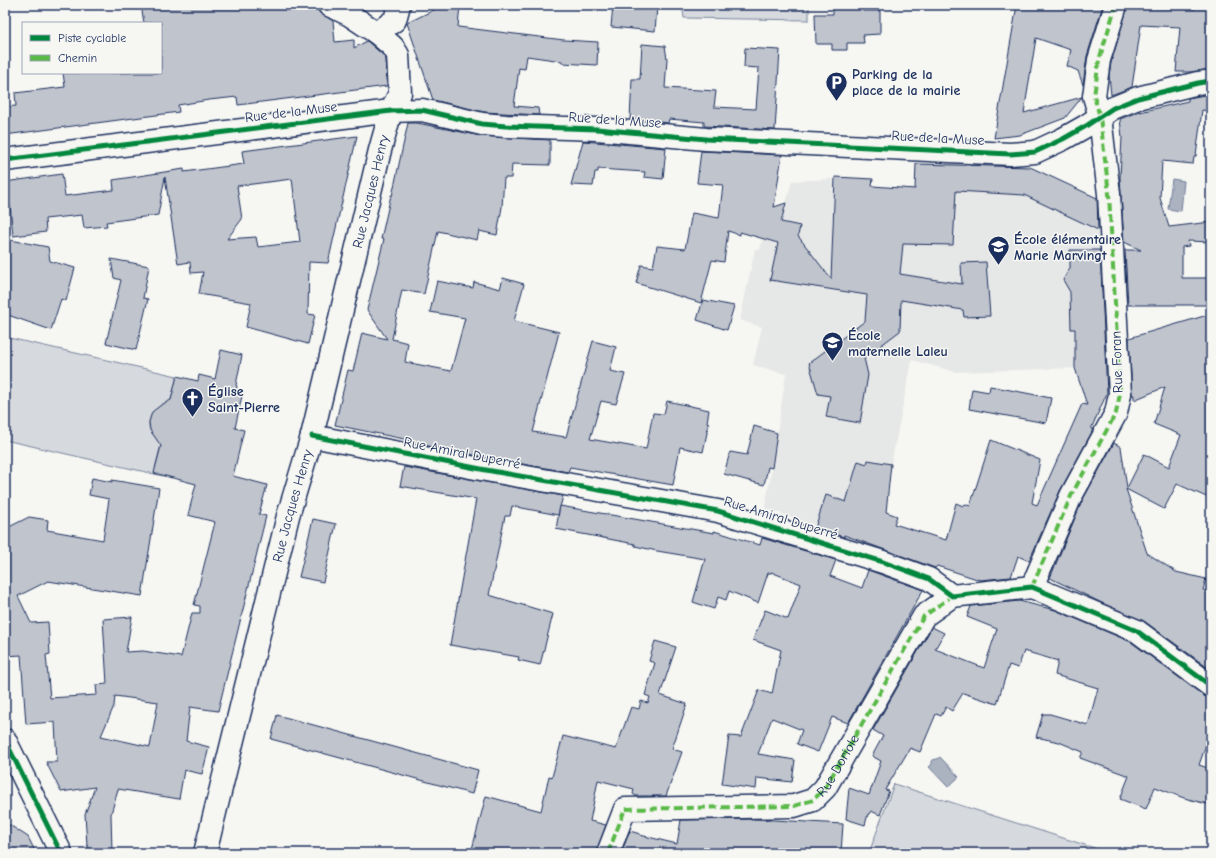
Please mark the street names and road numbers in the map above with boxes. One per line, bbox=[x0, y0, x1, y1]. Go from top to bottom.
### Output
street label: Rue de la Muse bbox=[244, 98, 338, 126]
street label: Rue de la Muse bbox=[568, 108, 662, 132]
street label: Rue de la Muse bbox=[891, 127, 985, 149]
street label: Rue Jacques Henry bbox=[348, 132, 393, 250]
street label: Rue Foran bbox=[1107, 331, 1127, 393]
street label: Rue Amiral Duperré bbox=[402, 433, 522, 473]
street label: Rue Jacques Henry bbox=[268, 447, 316, 564]
street label: Rue Amiral Duperré bbox=[722, 493, 840, 543]
street label: Rue Doriole bbox=[813, 731, 863, 800]

